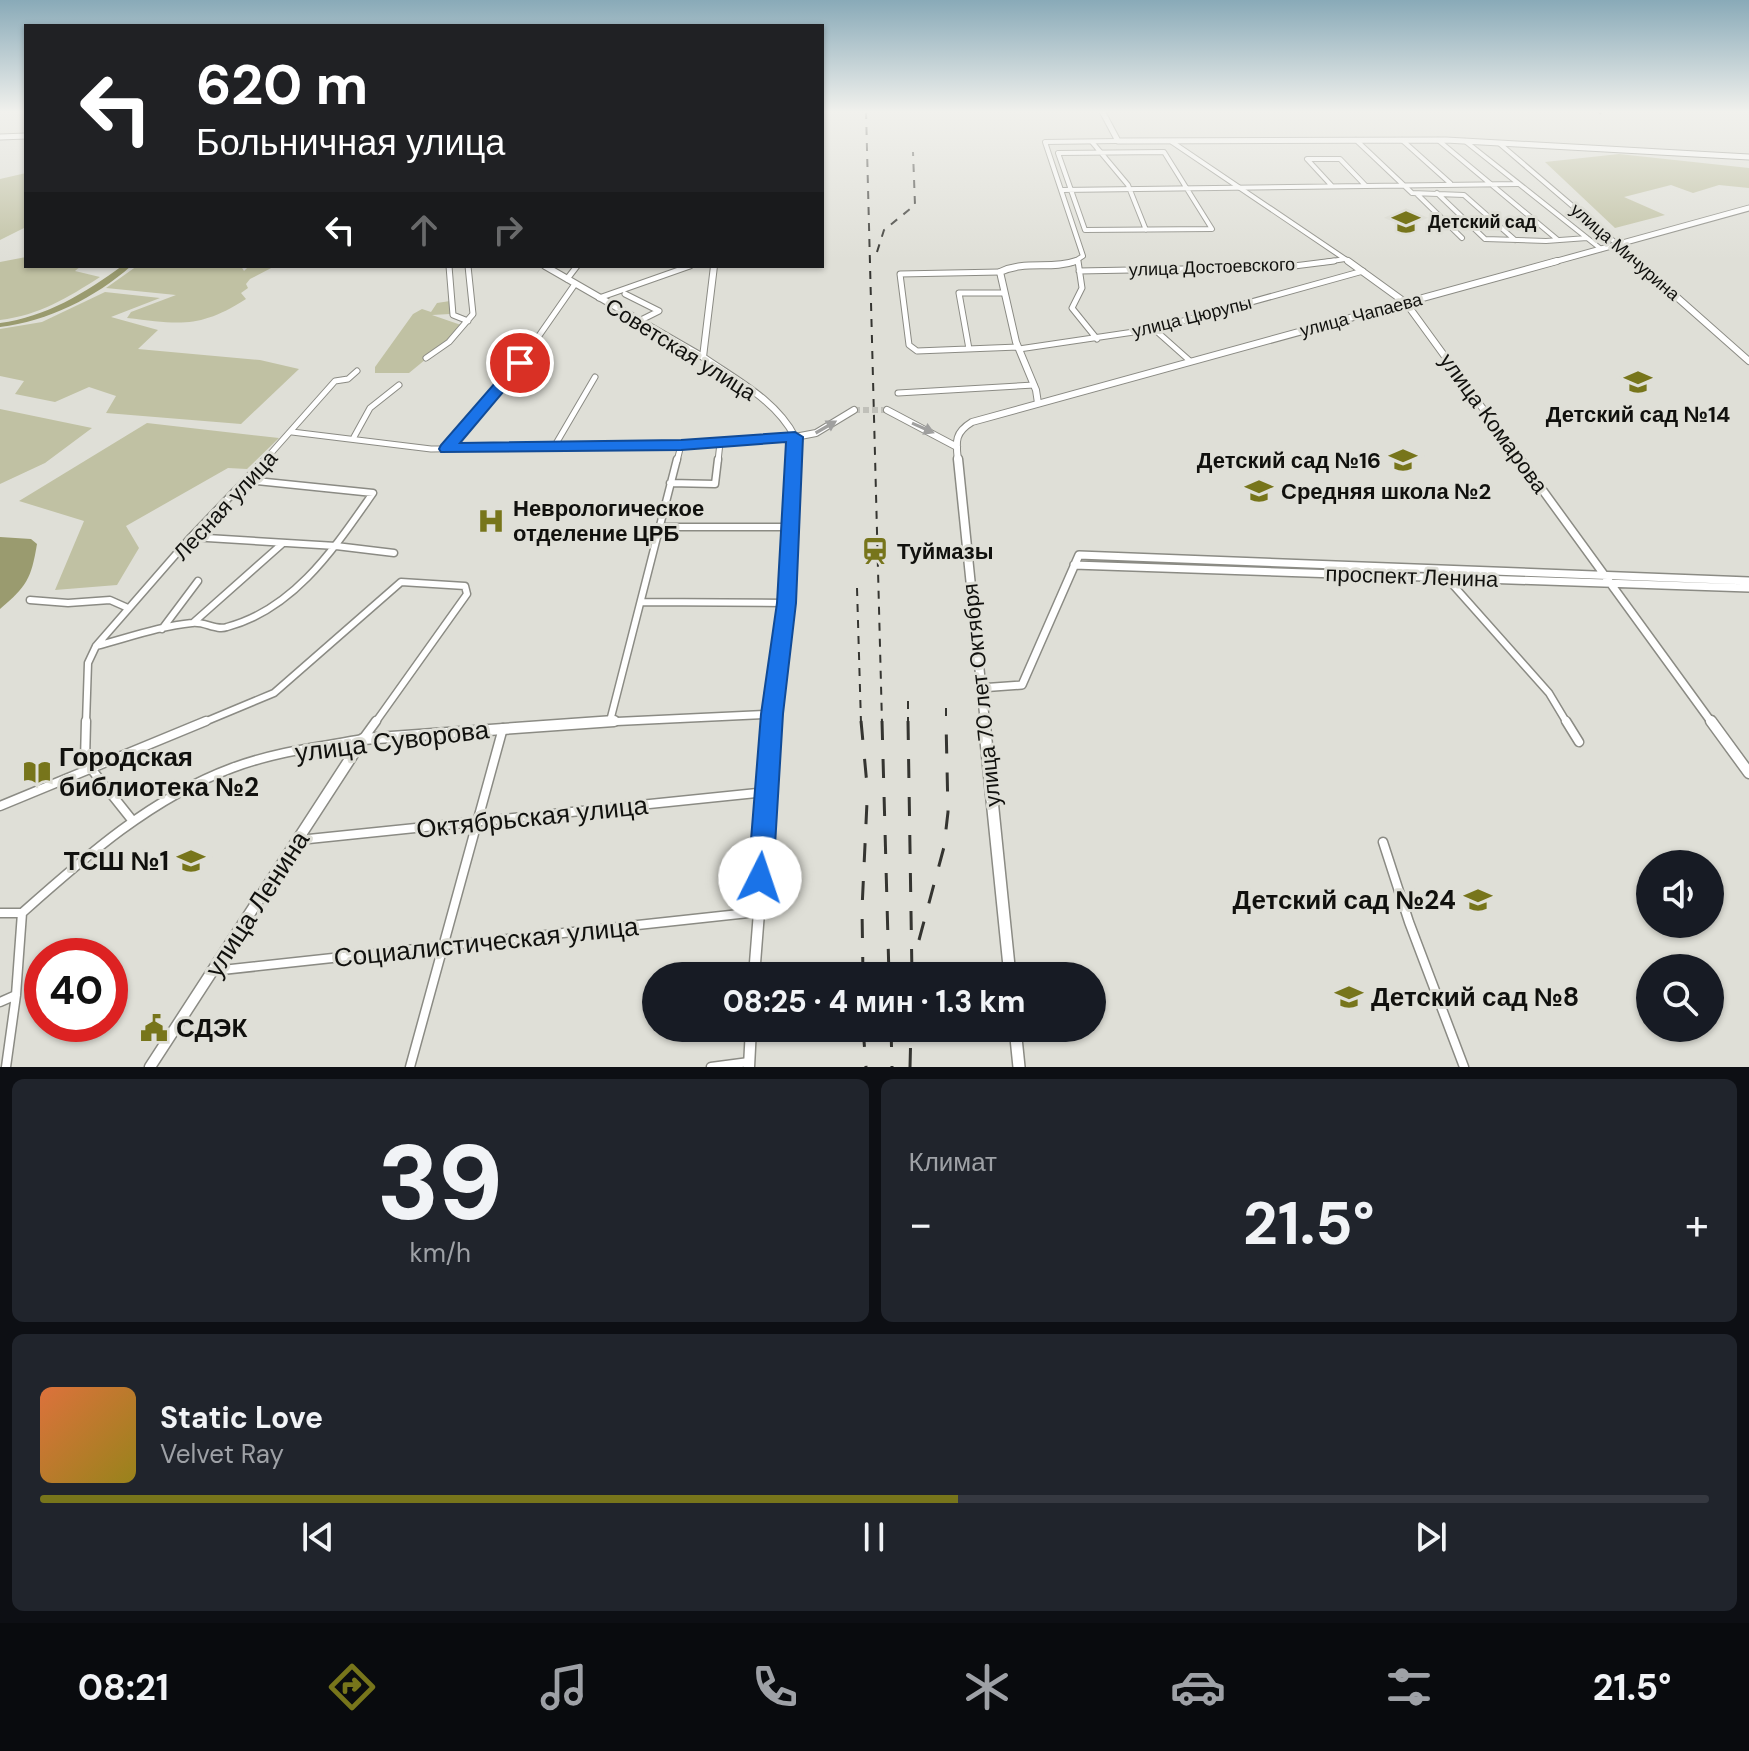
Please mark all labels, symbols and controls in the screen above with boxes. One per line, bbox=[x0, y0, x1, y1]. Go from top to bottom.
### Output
text: 620 m bbox=[196, 48, 368, 121]
icon: left bbox=[64, 56, 168, 160]
text: Больничная улица bbox=[196, 119, 505, 166]
street label: улица Мичурина bbox=[1565, 198, 1686, 307]
school or university icon: Детский сад bbox=[1391, 207, 1421, 237]
icon: left bbox=[318, 208, 362, 252]
icon: ahead bbox=[402, 208, 446, 252]
icon: right bbox=[486, 208, 530, 252]
place label: Детский сад bbox=[1428, 210, 1537, 234]
street label: улица Достоевского bbox=[1128, 252, 1296, 282]
street label: улица Чапаева bbox=[1297, 287, 1426, 343]
street label: Советская улица bbox=[600, 291, 762, 408]
street label: улица Цюрупы bbox=[1130, 291, 1254, 343]
pin bbox=[486, 329, 554, 397]
icon: arrive bbox=[498, 341, 542, 385]
street label: улица Комарова bbox=[1433, 347, 1555, 500]
school or university icon: Детский сад №14 bbox=[1623, 367, 1653, 397]
place label: Детский сад №14 bbox=[1546, 400, 1730, 429]
one-way arrow bbox=[815, 420, 837, 434]
one-way arrow bbox=[911, 421, 935, 435]
street label: Лесная улица bbox=[167, 444, 284, 567]
school or university icon: Детский сад №16 bbox=[1388, 445, 1418, 475]
place label: Детский сад №16 bbox=[1197, 446, 1381, 475]
school or university icon: Средняя школа №2 bbox=[1244, 476, 1274, 506]
place label: Средняя школа №2 bbox=[1281, 477, 1491, 506]
place label: Неврологическое отделение ЦРБ bbox=[513, 494, 704, 548]
hospital icon: Неврологическое отделение ЦРБ bbox=[476, 506, 506, 536]
station icon: Туймазы bbox=[860, 536, 890, 566]
place label: Туймазы bbox=[897, 537, 994, 566]
street label: проспект Ленина bbox=[1325, 559, 1500, 594]
street label: улица 70 лет Октября bbox=[955, 582, 1008, 808]
street label: улица Суворова bbox=[293, 712, 491, 770]
place label: Городская библиотека №2 bbox=[59, 740, 259, 804]
library icon: Городская библиотека №2 bbox=[22, 757, 52, 787]
street label: Октябрьская улица bbox=[415, 788, 650, 846]
street label: улица Ленина bbox=[197, 824, 317, 984]
position arrow bbox=[718, 836, 802, 920]
place label: ТСШ №1 bbox=[64, 844, 169, 878]
school or university icon: ТСШ №1 bbox=[176, 846, 206, 876]
map controls bbox=[1636, 850, 1724, 1042]
button: sound bbox=[1636, 850, 1724, 938]
place label: Детский сад №24 bbox=[1233, 883, 1456, 917]
school or university icon: Детский сад №24 bbox=[1463, 885, 1493, 915]
street label: Социалистическая улица bbox=[332, 909, 641, 975]
speed limit sign: 40 bbox=[24, 938, 128, 1042]
button: search bbox=[1636, 954, 1724, 1042]
place label: Детский сад №8 bbox=[1371, 980, 1579, 1014]
text: 08:25 · 4 мин · 1.3 km bbox=[723, 982, 1025, 1021]
school or university icon: Детский сад №8 bbox=[1334, 982, 1364, 1012]
place label: СДЭК bbox=[176, 1011, 247, 1045]
public building icon: СДЭК bbox=[139, 1013, 169, 1043]
text: 39 bbox=[377, 1116, 503, 1251]
text: Климат bbox=[909, 1145, 997, 1179]
text: 21.5° bbox=[1243, 1184, 1375, 1263]
text: − bbox=[909, 1195, 933, 1253]
text: + bbox=[1685, 1195, 1709, 1253]
text: km/h bbox=[410, 1236, 471, 1270]
text: Static Love bbox=[160, 1398, 323, 1437]
text: Velvet Ray bbox=[160, 1437, 284, 1471]
icon: previous bbox=[296, 1515, 340, 1559]
icon: pause bbox=[852, 1515, 896, 1559]
icon: next bbox=[1409, 1515, 1453, 1559]
icon: directions bbox=[324, 1659, 380, 1715]
icon: music bbox=[536, 1659, 592, 1715]
icon: phone bbox=[747, 1659, 803, 1715]
icon: climate bbox=[959, 1659, 1015, 1715]
icon: car bbox=[1170, 1659, 1226, 1715]
icon: filters bbox=[1381, 1659, 1437, 1715]
text: 08:21 bbox=[78, 1664, 169, 1711]
text: 21.5° bbox=[1593, 1664, 1671, 1711]

